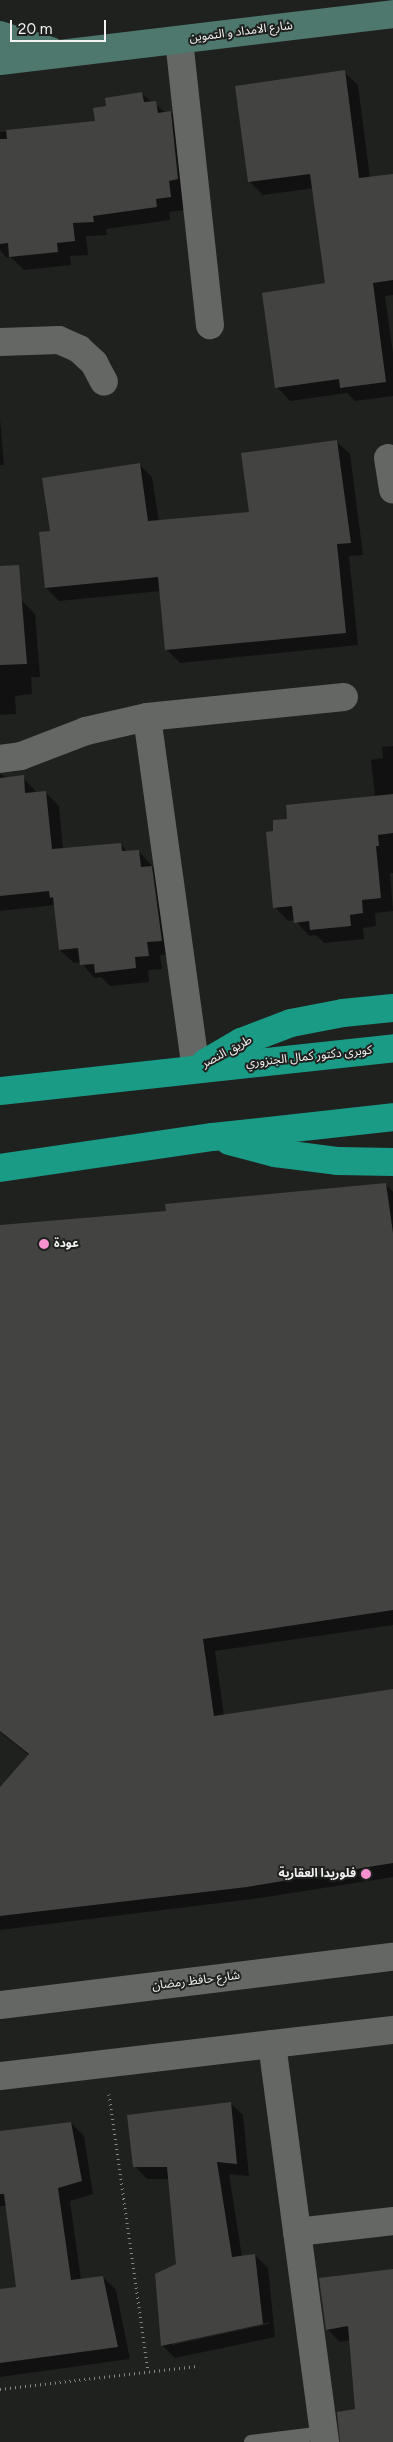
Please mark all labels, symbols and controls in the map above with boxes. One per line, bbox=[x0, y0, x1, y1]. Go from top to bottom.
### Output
scale bar bbox=[12, 10, 109, 42]
street label: شارع الامداد و التموين bbox=[188, 19, 294, 45]
text: 20 m bbox=[18, 20, 52, 38]
street label: طريق النصر bbox=[199, 1033, 255, 1071]
street label: كوبرى دكتور كمال الجنزوري bbox=[245, 1043, 373, 1071]
place label: عودة bbox=[54, 1237, 79, 1251]
marker: عودة bbox=[38, 1238, 50, 1250]
place label: فلوريدا العقارية bbox=[279, 1867, 356, 1881]
marker: فلوريدا العقارية bbox=[360, 1868, 372, 1880]
street label: شارع حافظ رمضان bbox=[151, 1968, 241, 1994]

